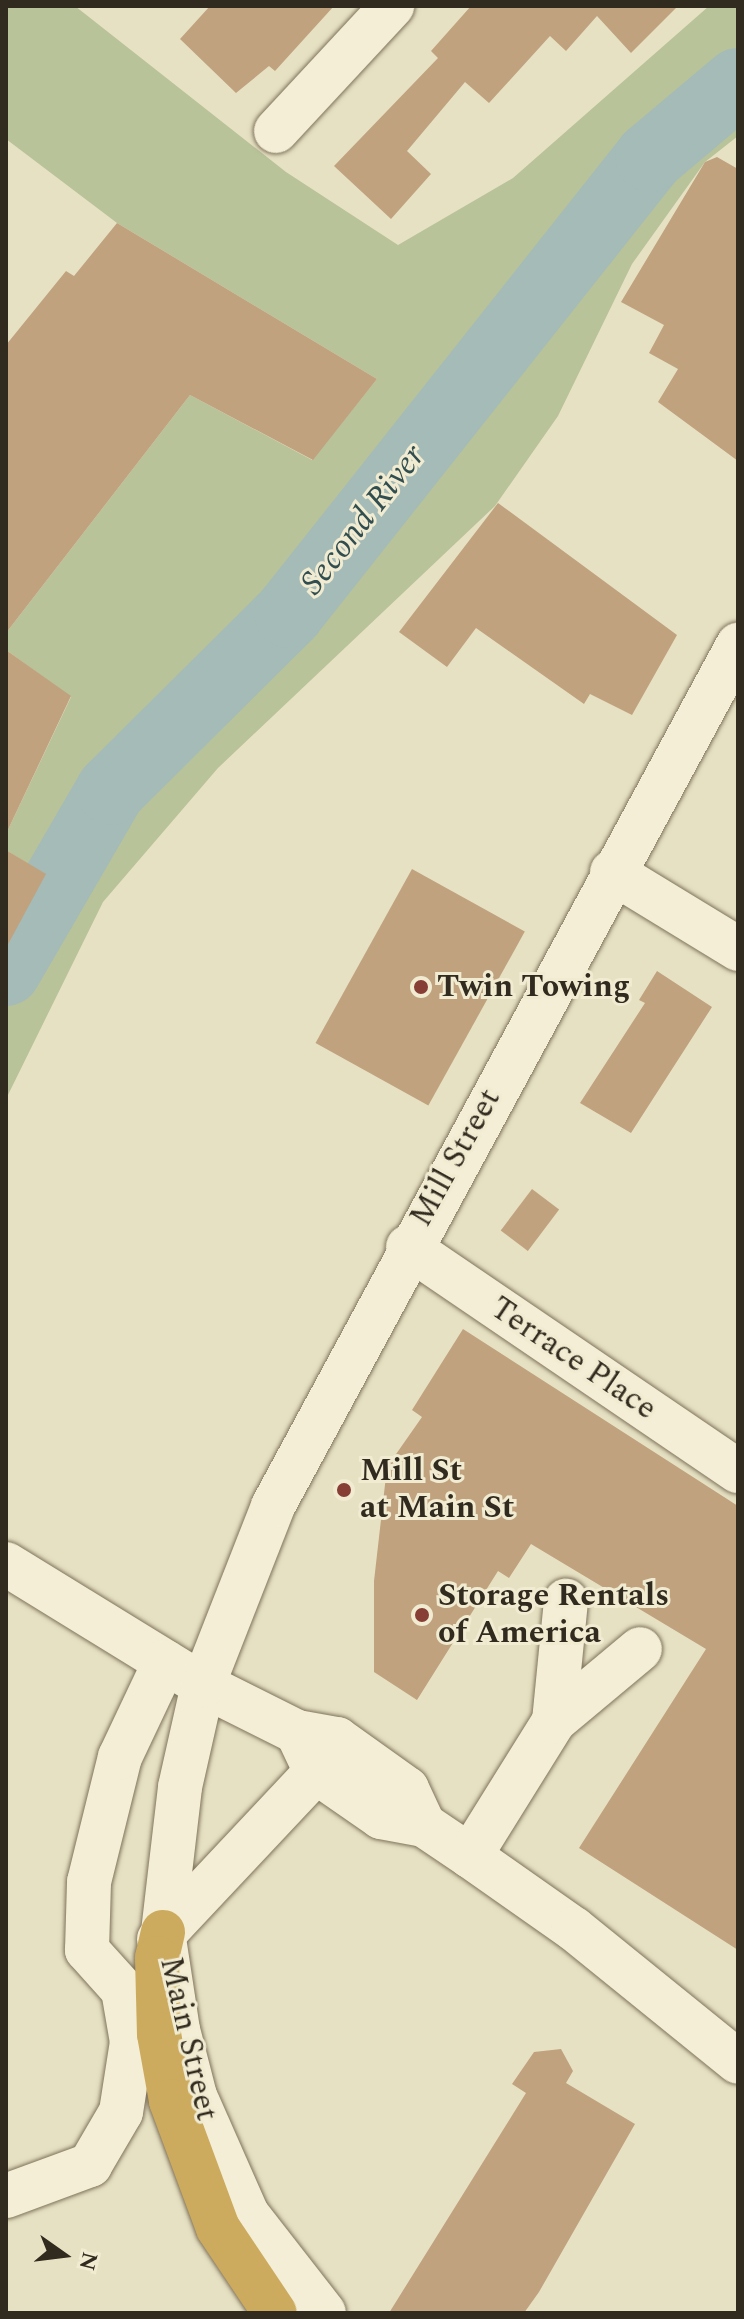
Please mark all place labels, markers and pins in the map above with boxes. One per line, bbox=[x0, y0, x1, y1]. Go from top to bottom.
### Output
place label: Twin Towing bbox=[437, 968, 630, 1006]
marker: Twin Towing bbox=[412, 978, 430, 996]
place label: Mill St at Main St bbox=[360, 1453, 514, 1528]
marker: Mill St at Main St bbox=[335, 1481, 353, 1499]
place label: Storage Rentals of America bbox=[438, 1578, 669, 1653]
marker: Storage Rentals of America bbox=[413, 1606, 431, 1624]

